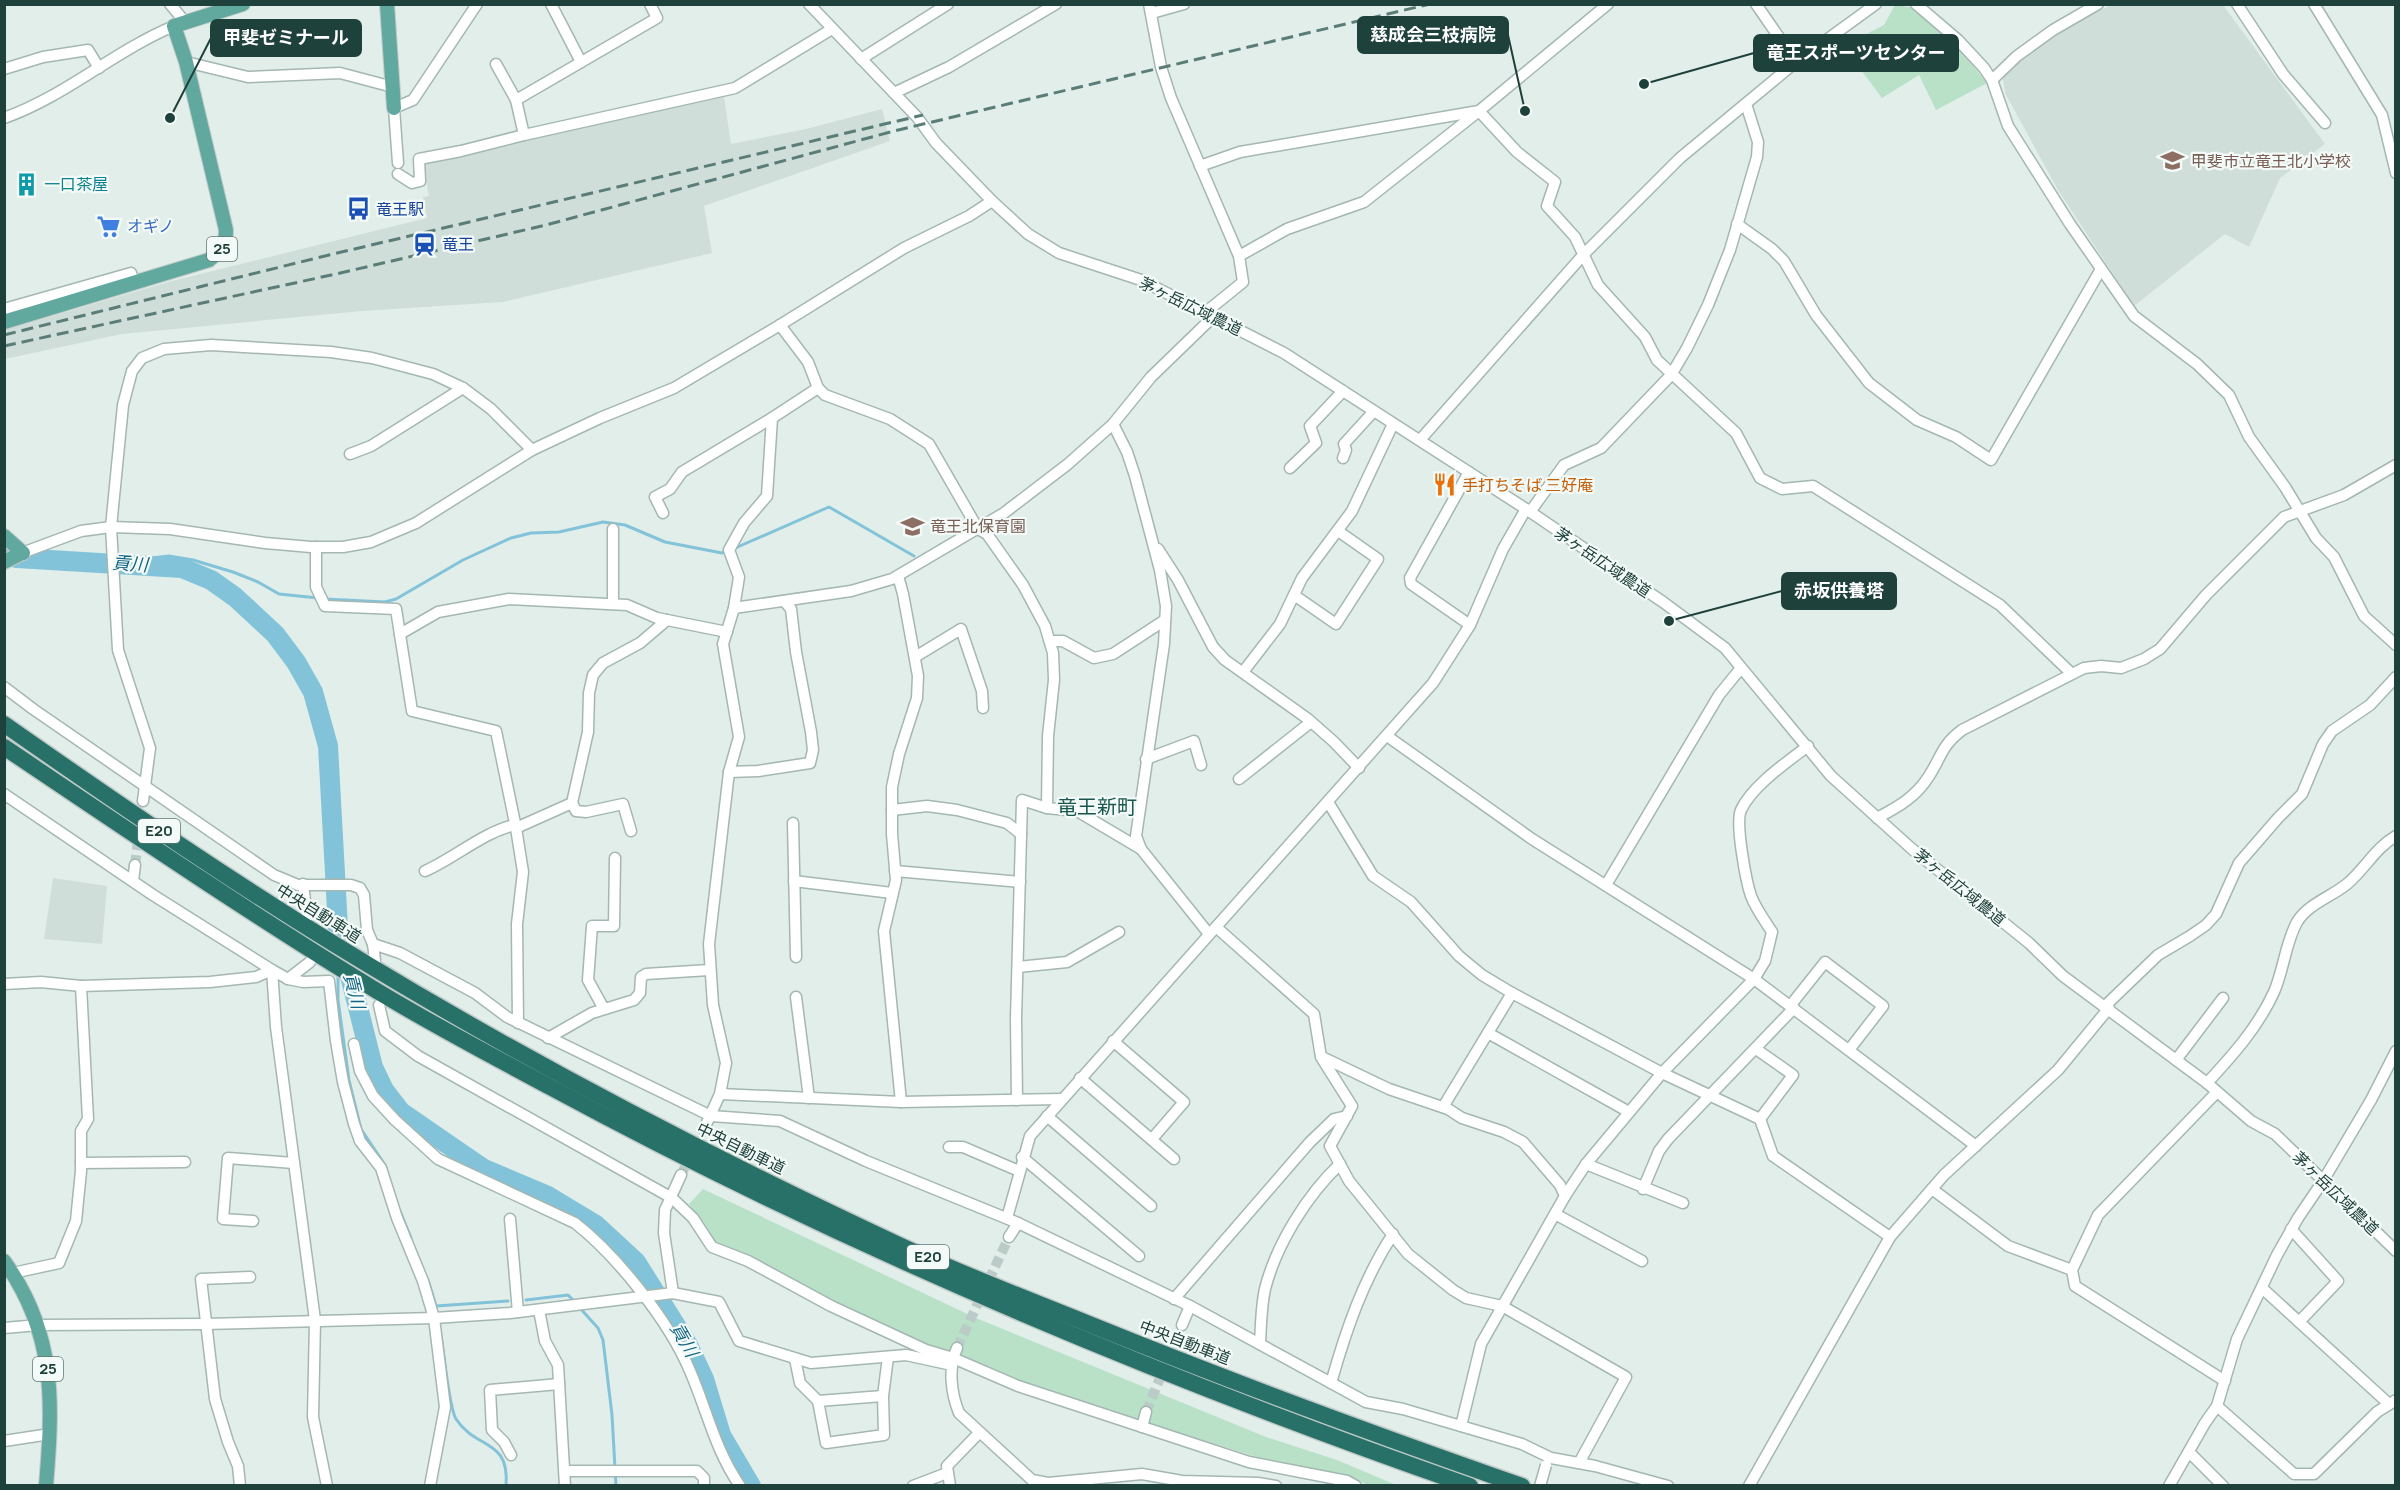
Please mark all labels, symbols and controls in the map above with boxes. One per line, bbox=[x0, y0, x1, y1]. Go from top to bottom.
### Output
callout: 慈成会三枝病院 bbox=[1358, 17, 1508, 53]
callout: 甲斐ゼミナール bbox=[211, 20, 361, 56]
text: 慈成会三枝病院 bbox=[1370, 22, 1496, 46]
text: 甲斐ゼミナール bbox=[223, 25, 349, 49]
callout: 竜王スポーツセンター bbox=[1754, 35, 1958, 71]
text: 竜王スポーツセンター bbox=[1766, 40, 1946, 64]
school or university icon: 甲斐市立竜王北小学校 bbox=[2160, 148, 2186, 174]
place label: 甲斐市立竜王北小学校 bbox=[2191, 150, 2351, 172]
building icon: 一口茶屋 bbox=[13, 171, 39, 197]
place label: 一口茶屋 bbox=[44, 173, 108, 195]
bus stop icon: 竜王駅 bbox=[345, 196, 371, 222]
place label: 竜王駅 bbox=[376, 198, 424, 220]
supermarket icon: オギノ bbox=[96, 213, 122, 239]
place label: オギノ bbox=[127, 215, 174, 237]
station icon: 竜王 bbox=[411, 231, 437, 257]
place label: 竜王 bbox=[442, 233, 474, 255]
road number: 25 bbox=[207, 237, 237, 261]
street label: 茅ヶ岳広域農道 bbox=[1136, 272, 1246, 340]
restaurant icon: 手打ちそば 三好庵 bbox=[1431, 472, 1457, 498]
place label: 手打ちそば 三好庵 bbox=[1462, 474, 1593, 496]
school or university icon: 竜王北保育園 bbox=[899, 513, 925, 539]
place label: 竜王北保育園 bbox=[930, 515, 1026, 537]
street label: 茅ヶ岳広域農道 bbox=[1550, 522, 1656, 602]
water label: 貢川 bbox=[111, 550, 151, 576]
callout: 赤坂供養塔 bbox=[1782, 573, 1896, 609]
text: 赤坂供養塔 bbox=[1794, 578, 1884, 602]
district label: 竜王新町 bbox=[1057, 793, 1137, 820]
road number: E20 bbox=[138, 819, 180, 843]
street label: 茅ヶ岳広域農道 bbox=[1910, 843, 2010, 931]
street label: 中央自動車道 bbox=[272, 878, 366, 948]
water label: 貢川 bbox=[339, 970, 371, 1013]
street label: 中央自動車道 bbox=[693, 1117, 789, 1179]
street label: 茅ヶ岳広域農道 bbox=[2288, 1146, 2384, 1240]
road number: E20 bbox=[907, 1245, 949, 1269]
street label: 中央自動車道 bbox=[1136, 1315, 1234, 1369]
water label: 貢川 bbox=[665, 1318, 705, 1363]
road number: 25 bbox=[33, 1357, 63, 1381]

